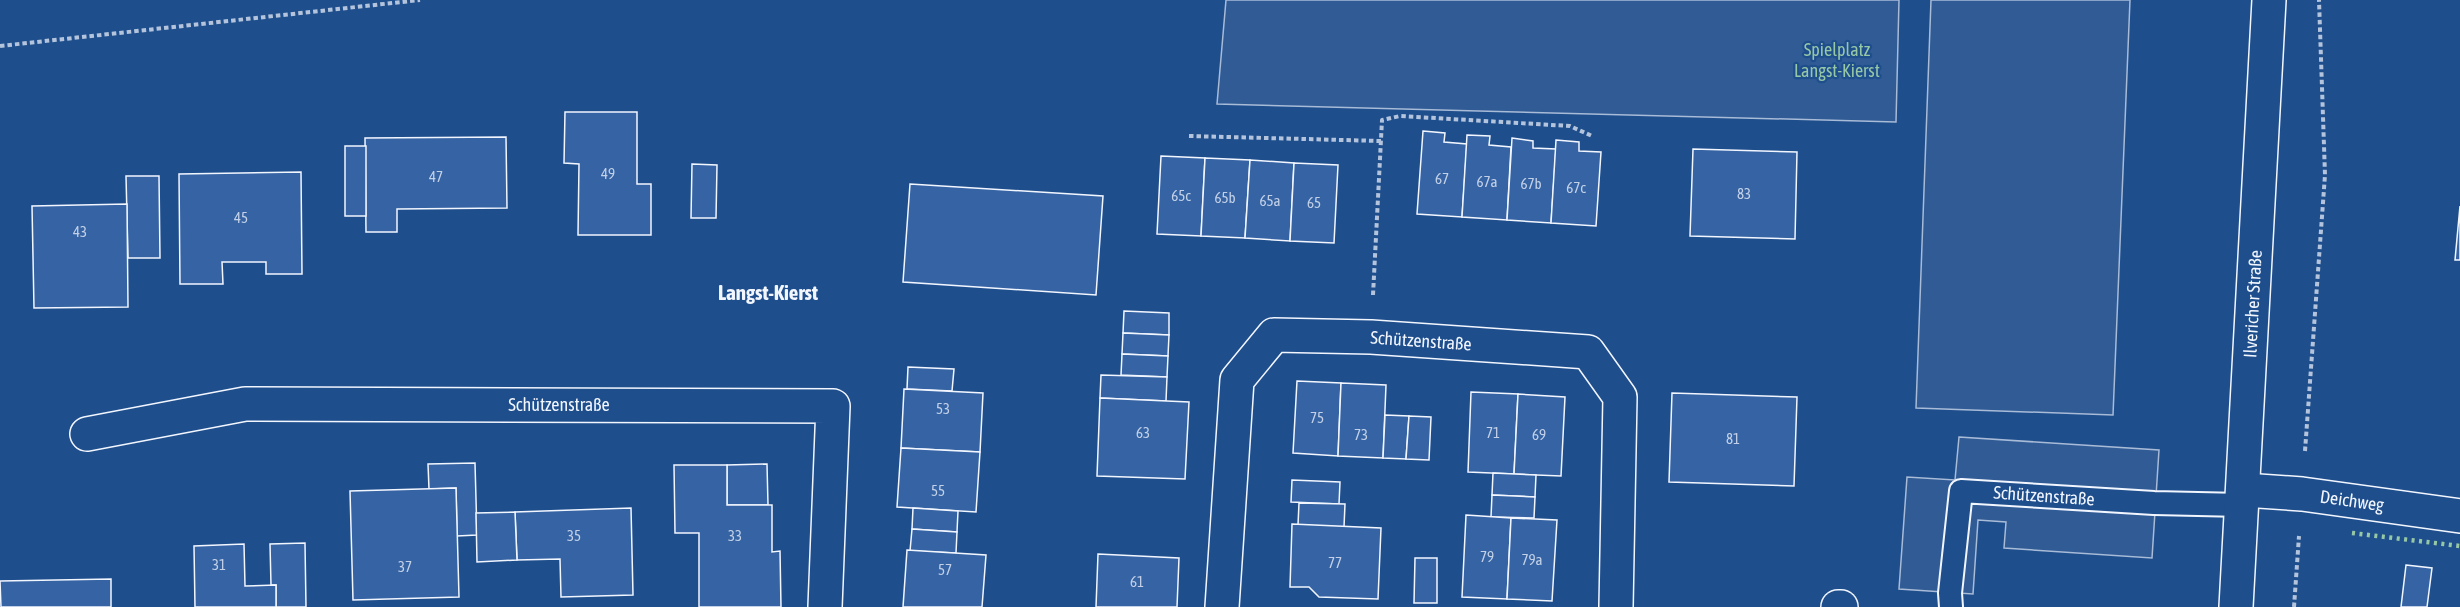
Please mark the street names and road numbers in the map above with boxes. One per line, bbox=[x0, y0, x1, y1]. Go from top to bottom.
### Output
street label: Ilvericher Straße bbox=[2239, 249, 2266, 358]
street label: Schützenstraße bbox=[1370, 326, 1472, 355]
street label: Schützenstraße bbox=[508, 394, 610, 415]
street label: Schützenstraße bbox=[1993, 481, 2095, 510]
street label: Deichweg bbox=[2319, 486, 2386, 515]

